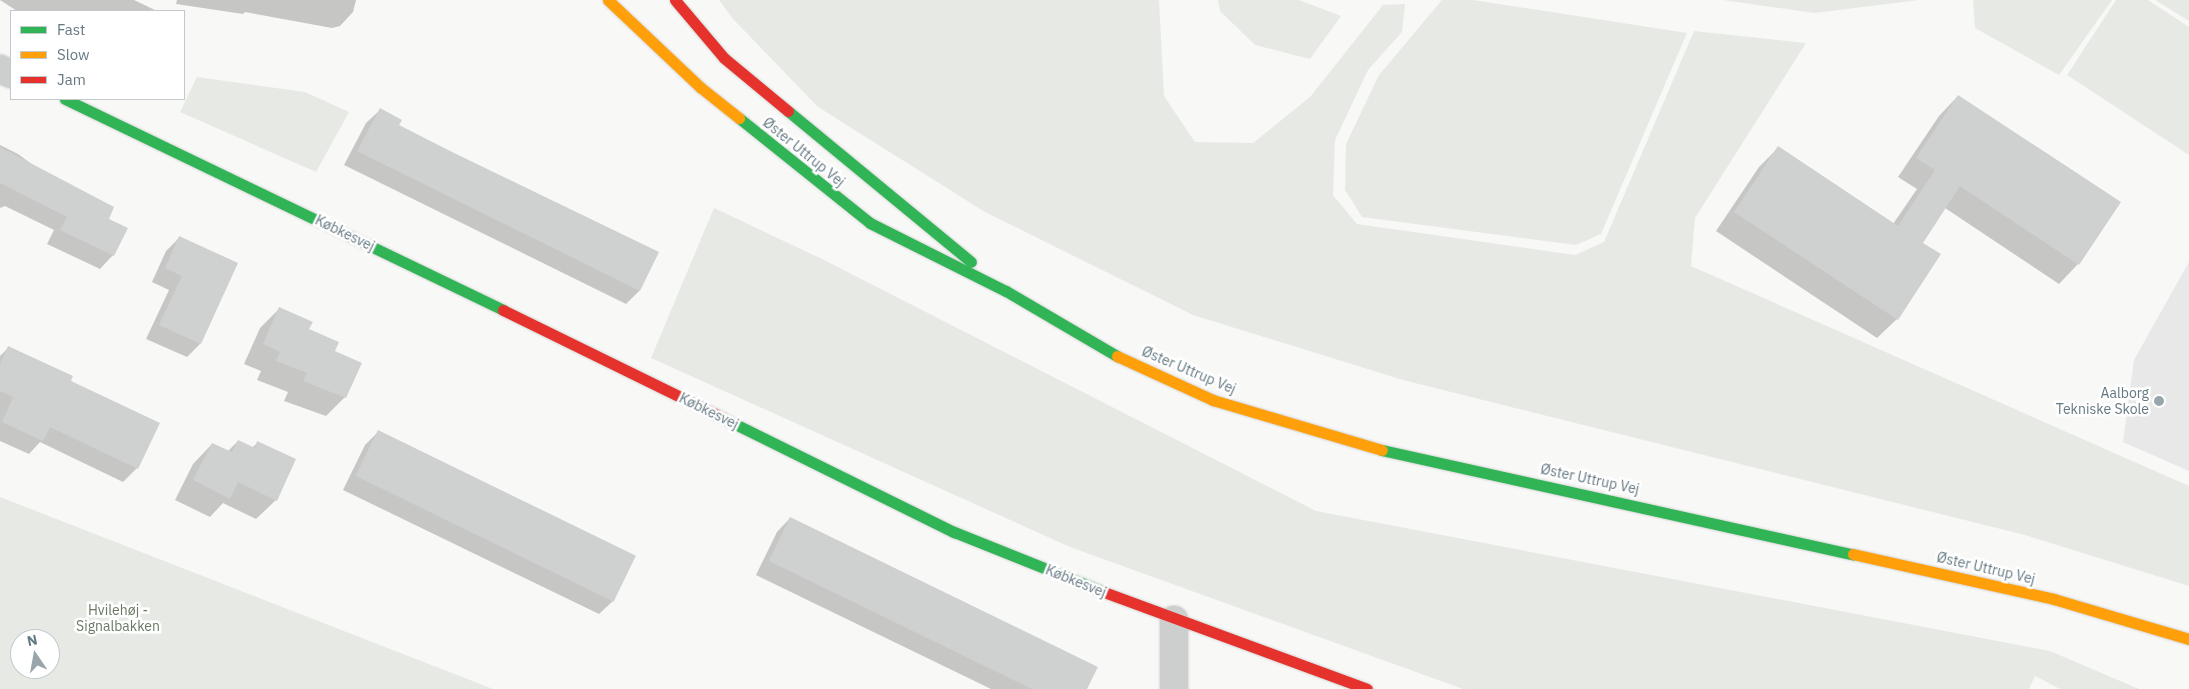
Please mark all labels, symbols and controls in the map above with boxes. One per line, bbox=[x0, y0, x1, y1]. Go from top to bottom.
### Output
legend bbox=[10, 10, 185, 100]
text: Fast bbox=[57, 20, 85, 39]
text: Slow bbox=[57, 45, 90, 64]
text: Jam bbox=[57, 70, 86, 89]
street label: Øster Uttrup Vej bbox=[760, 114, 848, 190]
street label: Købkesvej bbox=[313, 211, 377, 255]
street label: Øster Uttrup Vej bbox=[1139, 343, 1239, 397]
place label: Aalborg Tekniske Skole bbox=[2056, 385, 2149, 418]
street label: Købkesvej bbox=[677, 389, 741, 433]
marker: Aalborg Tekniske Skole bbox=[2153, 395, 2165, 407]
street label: Øster Uttrup Vej bbox=[1539, 460, 1641, 498]
street label: Øster Uttrup Vej bbox=[1935, 548, 2037, 588]
street label: Købkesvej bbox=[1043, 561, 1109, 601]
park label: Hvilehøj - Signalbakken bbox=[76, 602, 160, 634]
north arrow bbox=[10, 629, 60, 679]
text: N bbox=[25, 630, 39, 650]

